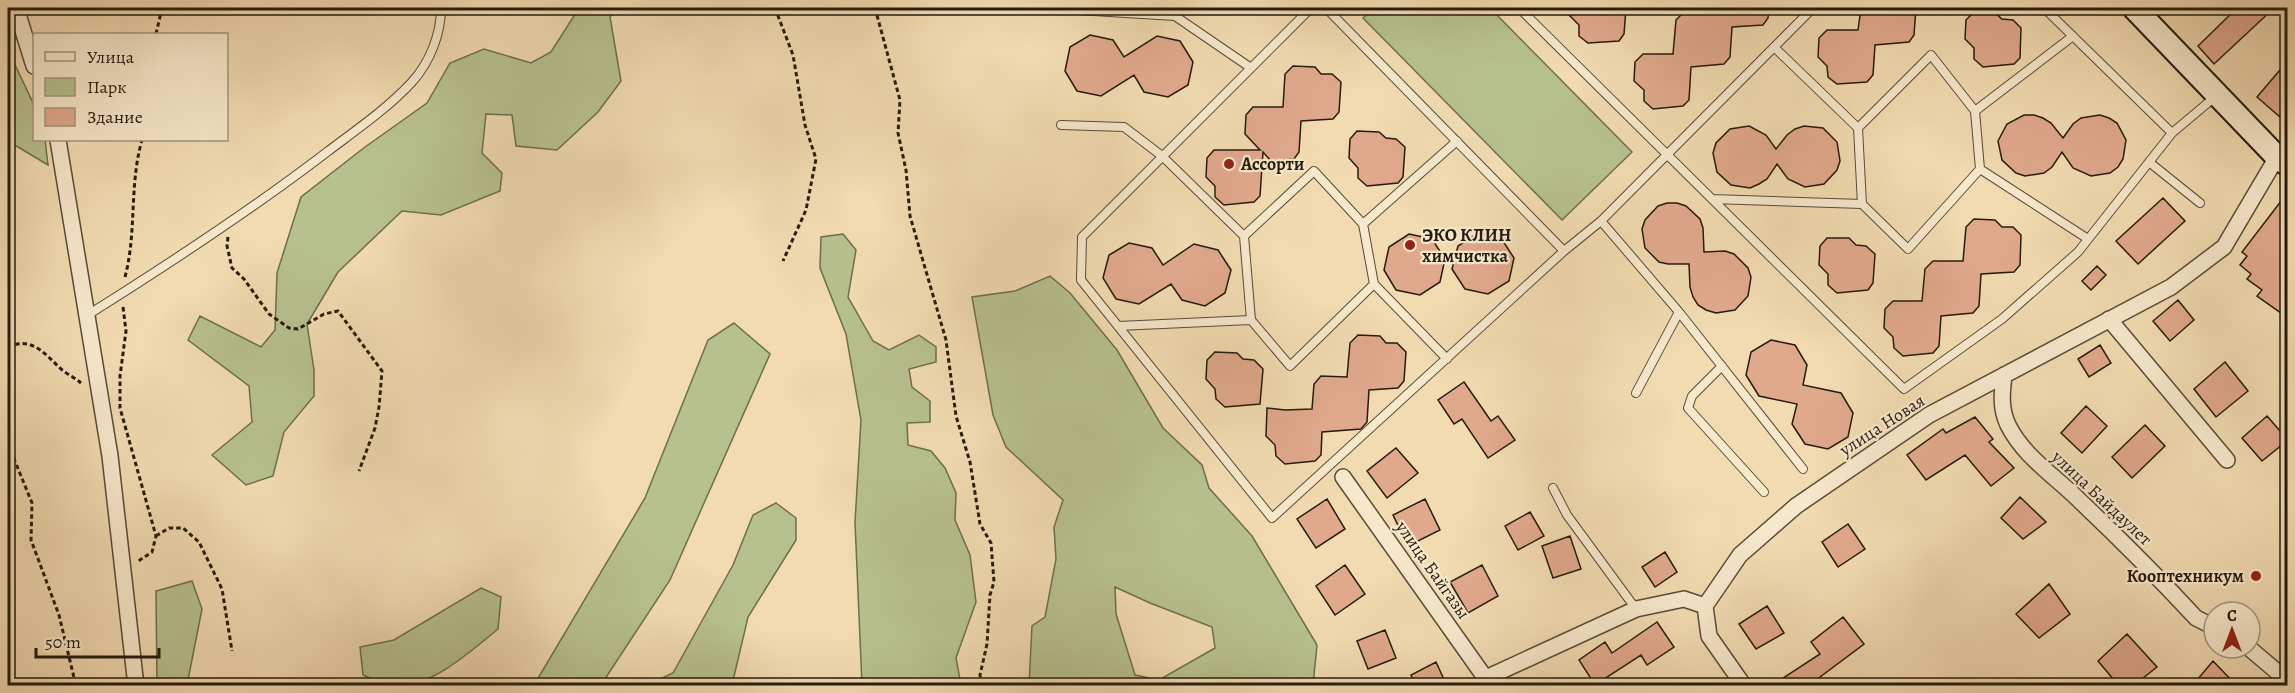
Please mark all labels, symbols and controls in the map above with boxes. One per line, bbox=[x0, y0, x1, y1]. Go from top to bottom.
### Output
legend bbox=[33, 33, 228, 141]
text: Улица bbox=[87, 45, 135, 69]
text: Парк bbox=[87, 75, 127, 99]
text: Здание bbox=[87, 105, 143, 129]
place label: Ассорти bbox=[1240, 152, 1305, 176]
marker: Ассорти bbox=[1222, 157, 1236, 171]
place label: ЭКО КЛИН химчистка bbox=[1422, 223, 1511, 268]
marker: ЭКО КЛИН химчистка bbox=[1403, 238, 1417, 252]
street label: улица Новая bbox=[1834, 388, 1929, 462]
street label: улица Байдаулет bbox=[2046, 444, 2157, 551]
street label: улица Байгазы bbox=[1390, 515, 1476, 624]
place label: Кооптехникум bbox=[2126, 564, 2244, 588]
marker: Кооптехникум bbox=[2249, 569, 2263, 583]
north arrow bbox=[2202, 600, 2262, 660]
text: С bbox=[2227, 605, 2237, 627]
scale bar bbox=[36, 621, 159, 659]
text: 50 m bbox=[45, 630, 81, 654]

